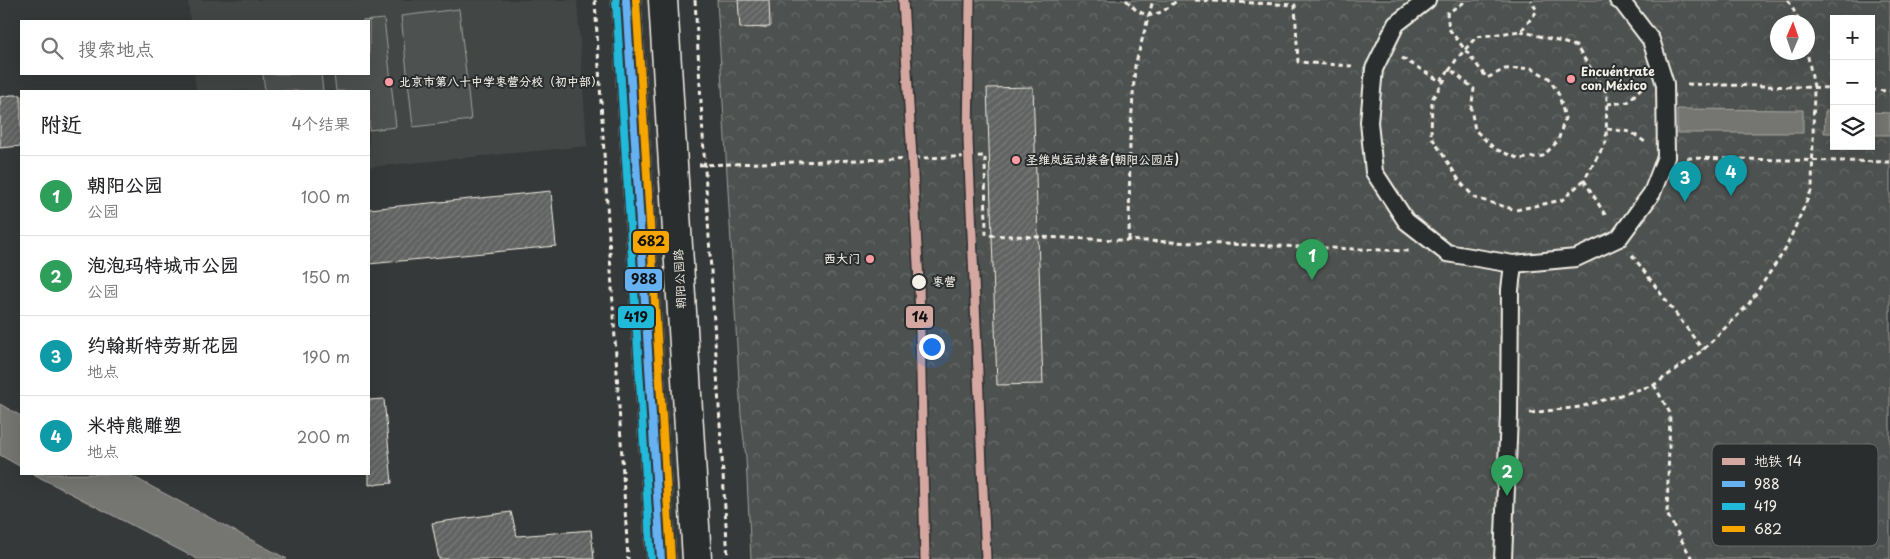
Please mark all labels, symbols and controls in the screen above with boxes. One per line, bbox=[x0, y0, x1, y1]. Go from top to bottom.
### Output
north arrow bbox=[1770, 15, 1815, 60]
map controls bbox=[1830, 15, 1875, 150]
button: + bbox=[1830, 15, 1875, 60]
search box bbox=[20, 20, 370, 75]
icon: search bbox=[38, 34, 66, 62]
text: 搜索地点 bbox=[78, 34, 154, 62]
button: − bbox=[1830, 60, 1875, 105]
place label: Encuéntrate con México bbox=[1581, 62, 1655, 94]
place label: 北京市第八十中学枣营分校（初中部） bbox=[399, 72, 603, 90]
marker: Encuéntrate con México bbox=[1565, 73, 1577, 85]
marker: 北京市第八十中学枣营分校（初中部） bbox=[383, 76, 395, 88]
button: layers bbox=[1830, 105, 1875, 150]
text: 附近 bbox=[40, 107, 82, 139]
text: 4个结果 bbox=[291, 111, 350, 135]
place label: 圣维岚运动装备(朝阳公园店) bbox=[1026, 150, 1179, 168]
marker: 圣维岚运动装备(朝阳公园店) bbox=[1010, 154, 1022, 166]
pin: 4 bbox=[1715, 155, 1747, 196]
pin: 3 bbox=[1669, 161, 1701, 202]
text: 朝阳公园 bbox=[87, 170, 163, 198]
text: 1 bbox=[52, 184, 60, 208]
text: 100 m bbox=[301, 184, 350, 208]
text: 公园 bbox=[87, 198, 119, 222]
line badge: 682 bbox=[632, 230, 670, 254]
text: 682 bbox=[637, 230, 665, 251]
pin: 1 bbox=[1296, 239, 1328, 280]
street label: 朝阳公园路 bbox=[668, 249, 690, 309]
place label: 西大门 bbox=[824, 249, 860, 267]
text: 泡泡玛特城市公园 bbox=[87, 250, 239, 278]
marker: 西大门 bbox=[864, 253, 876, 265]
text: 2 bbox=[50, 264, 62, 288]
text: 150 m bbox=[302, 264, 350, 288]
line badge: 988 bbox=[624, 268, 663, 292]
text: 988 bbox=[631, 268, 657, 289]
place label: 枣营 bbox=[932, 272, 956, 290]
marker: 枣营 bbox=[910, 273, 928, 291]
text: 公园 bbox=[87, 278, 119, 302]
line badge: 419 bbox=[617, 305, 655, 329]
line badge: 14 bbox=[905, 305, 934, 329]
text: 419 bbox=[624, 306, 648, 327]
text: 14 bbox=[912, 306, 929, 327]
text: 约翰斯特劳斯花园 bbox=[87, 330, 239, 358]
your location bbox=[919, 334, 945, 360]
text: 3 bbox=[51, 344, 61, 368]
text: 190 m bbox=[302, 344, 350, 368]
text: 地点 bbox=[87, 358, 119, 382]
text: 米特熊雕塑 bbox=[87, 410, 182, 438]
text: 4 bbox=[51, 424, 61, 448]
text: 200 m bbox=[297, 424, 350, 448]
text: 地点 bbox=[87, 438, 119, 462]
legend bbox=[1712, 444, 1878, 546]
text: 地铁 14 bbox=[1754, 450, 1802, 471]
pin: 2 bbox=[1491, 455, 1523, 496]
text: 988 bbox=[1754, 473, 1780, 494]
text: 419 bbox=[1754, 495, 1777, 516]
text: 682 bbox=[1754, 518, 1782, 539]

